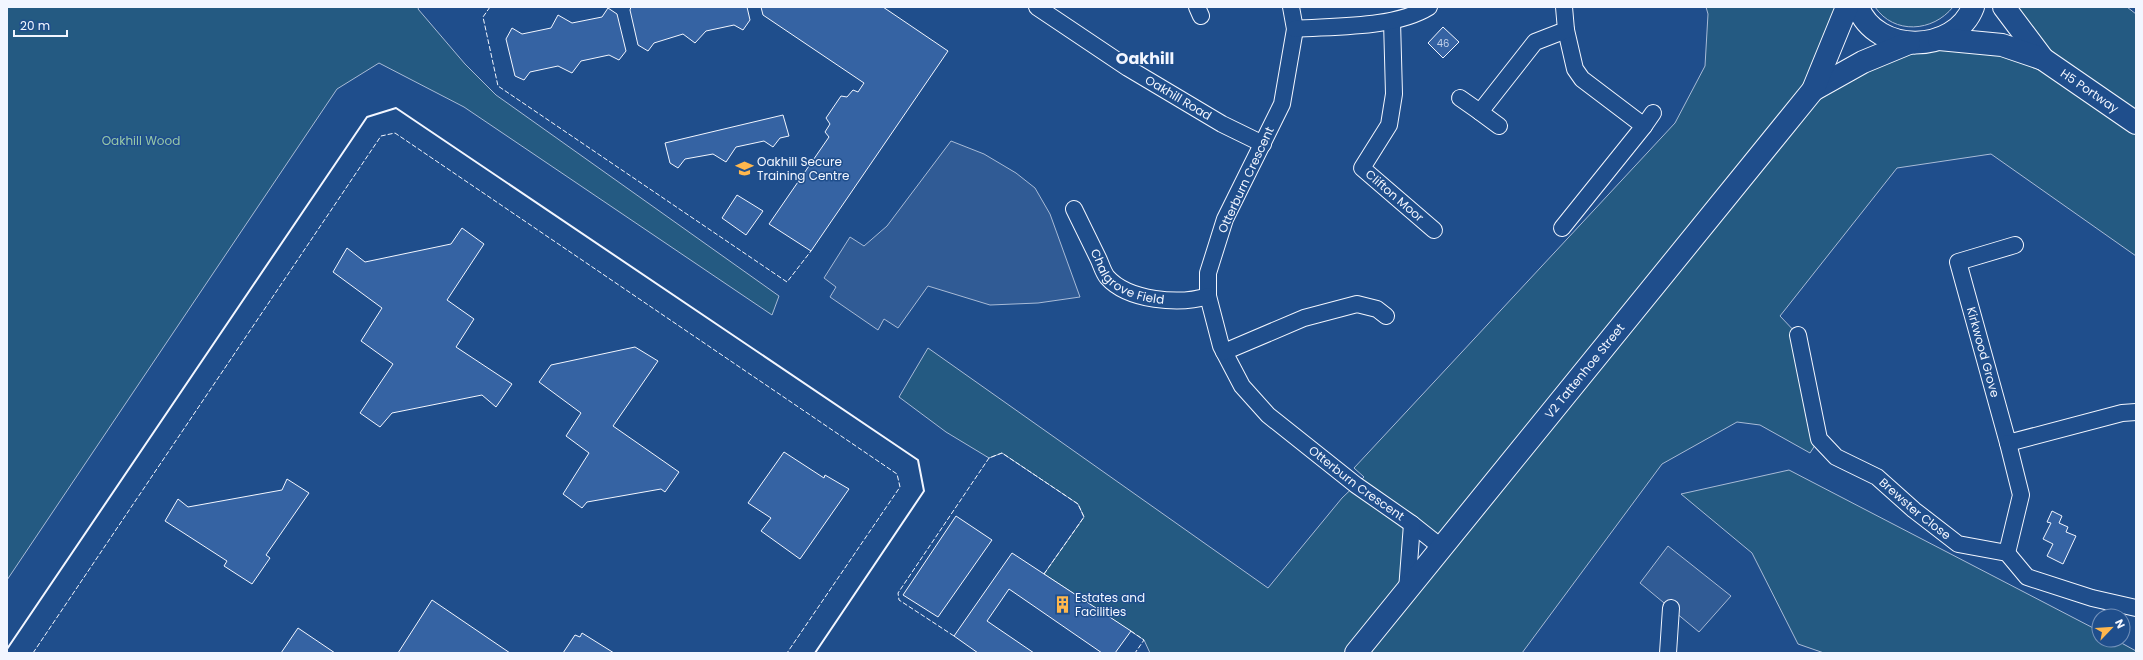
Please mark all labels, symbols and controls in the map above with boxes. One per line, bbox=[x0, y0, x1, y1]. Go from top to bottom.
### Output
scale bar bbox=[14, 12, 67, 38]
text: 20 m bbox=[20, 17, 50, 34]
house number: 46 bbox=[1437, 36, 1449, 51]
district label: Oakhill bbox=[1116, 47, 1174, 70]
street label: H5 Portway bbox=[2057, 64, 2122, 117]
street label: Oakhill Road bbox=[1142, 71, 1215, 124]
street label: Otterburn Crescent bbox=[1213, 124, 1278, 236]
park label: Oakhill Wood bbox=[102, 132, 180, 149]
place label: Oakhill Secure Training Centre bbox=[757, 153, 849, 184]
school or university icon: Oakhill Secure Training Centre bbox=[734, 159, 754, 179]
street label: Clifton Moor bbox=[1362, 166, 1428, 226]
street label: Chalgrove Field bbox=[1087, 246, 1165, 308]
street label: Kirkwood Grove bbox=[1963, 305, 2004, 399]
street label: V2 Tattenhoe Street bbox=[1541, 320, 1628, 422]
street label: Otterburn Crescent bbox=[1305, 442, 1408, 524]
street label: Brewster Close bbox=[1876, 474, 1954, 543]
place label: Estates and Facilities bbox=[1075, 589, 1145, 620]
building icon: Estates and Facilities bbox=[1052, 595, 1072, 615]
north arrow bbox=[2091, 608, 2131, 648]
text: N bbox=[2111, 617, 2129, 631]

